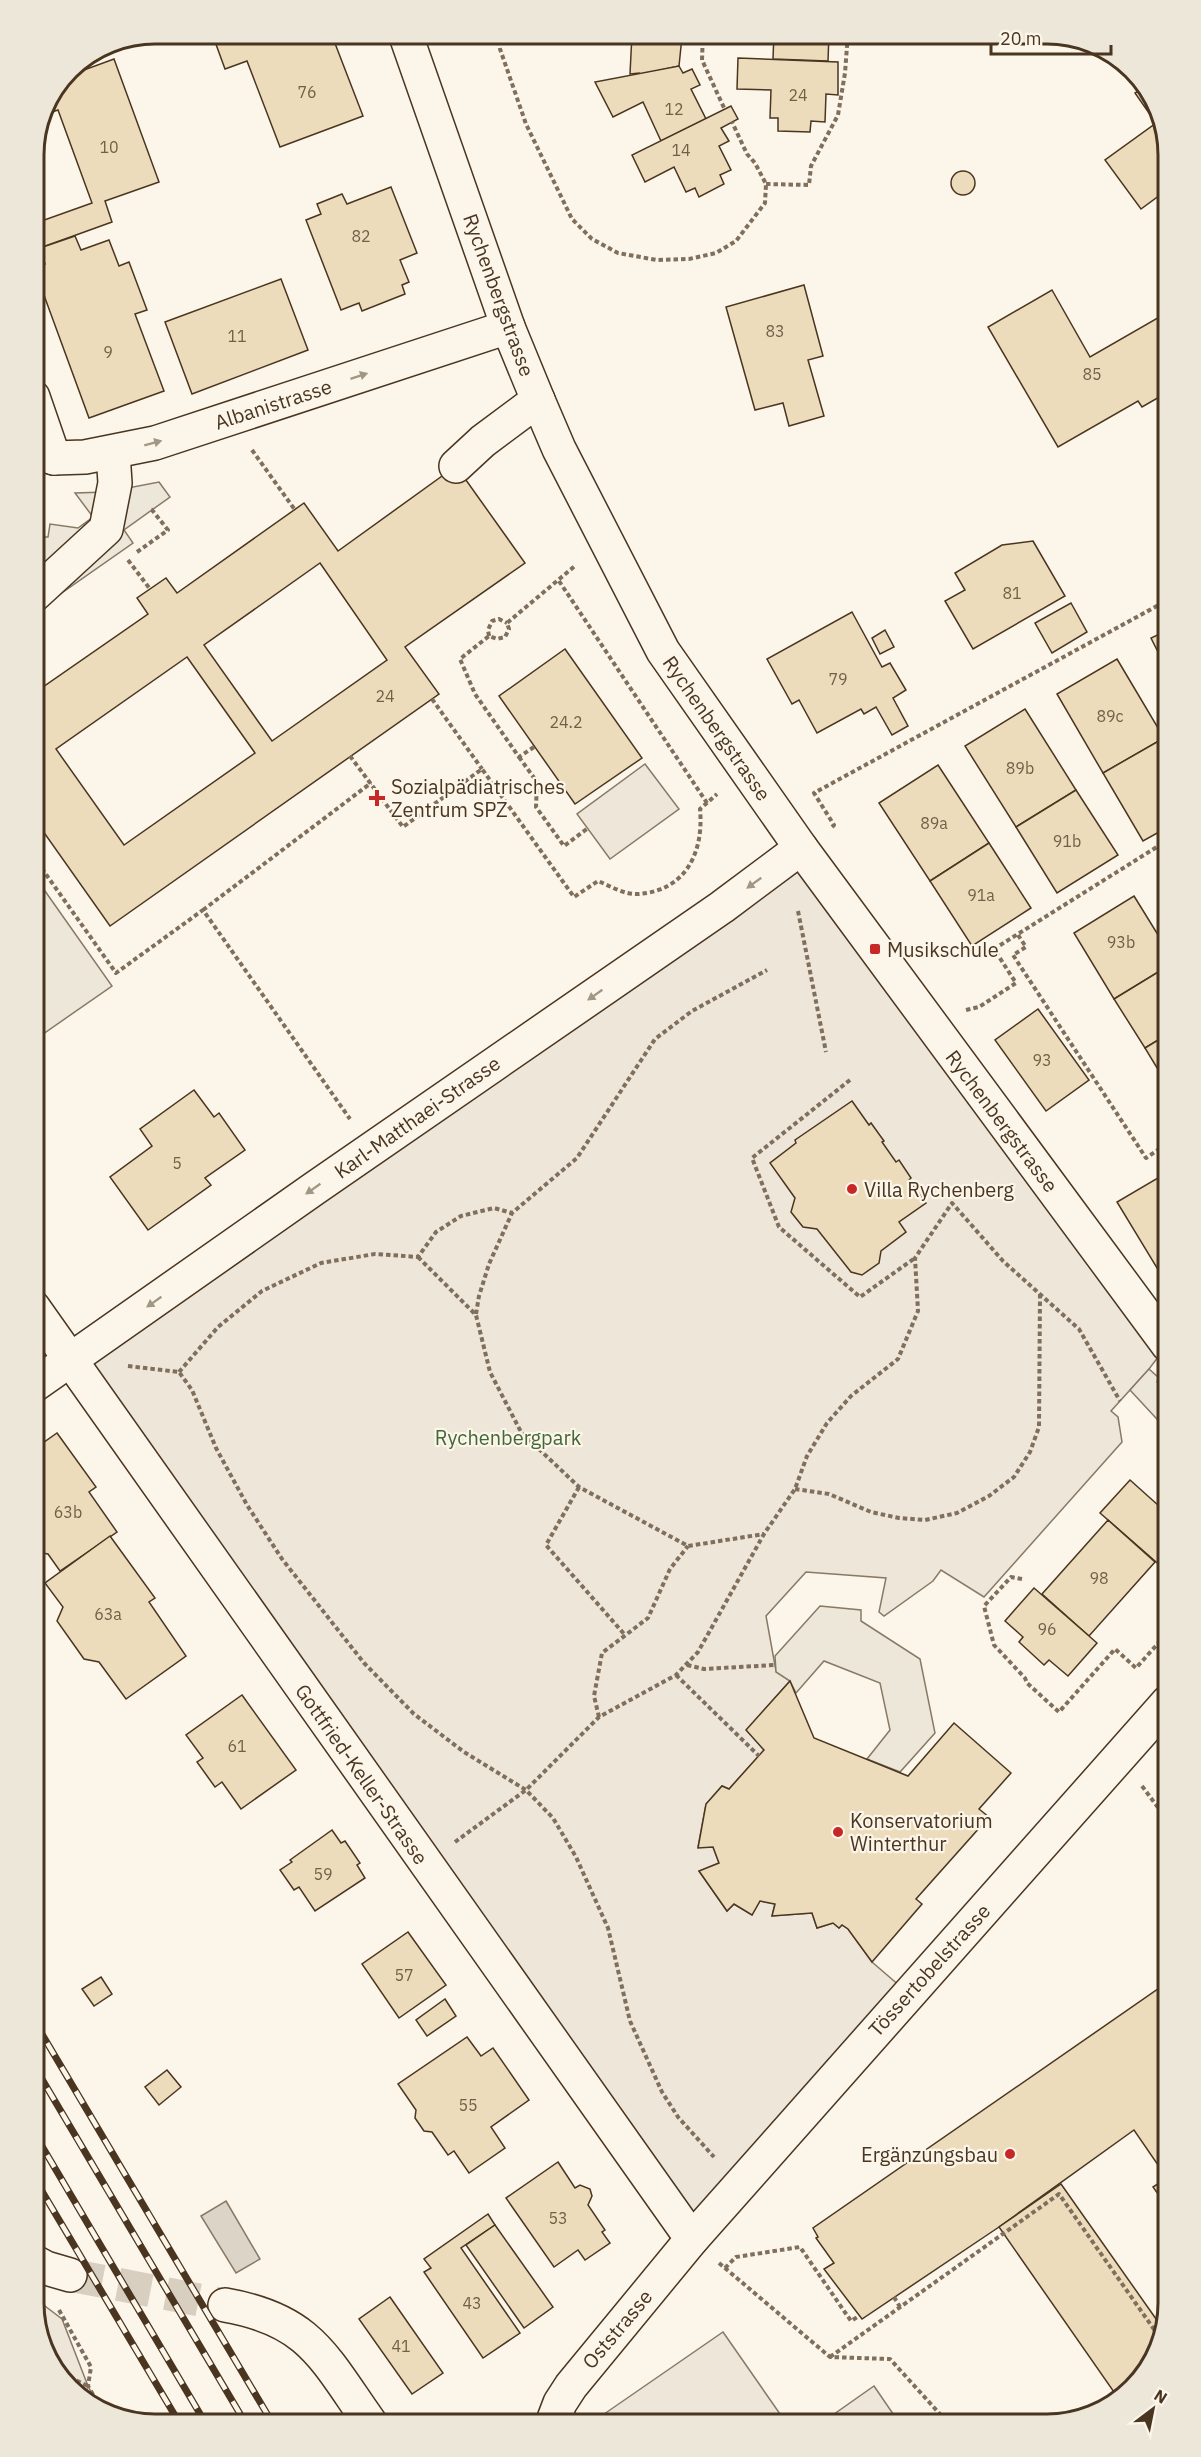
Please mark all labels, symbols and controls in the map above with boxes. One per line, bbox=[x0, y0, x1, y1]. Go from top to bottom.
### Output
scale bar bbox=[991, 18, 1111, 56]
text: 20 m bbox=[1000, 27, 1042, 50]
house number: 76 bbox=[297, 82, 317, 102]
house number: 24 bbox=[788, 85, 808, 105]
house number: 12 bbox=[664, 99, 684, 119]
house number: 10 bbox=[99, 137, 119, 157]
house number: 14 bbox=[671, 140, 691, 160]
street label: Rychenbergstrasse bbox=[457, 210, 541, 380]
house number: 82 bbox=[351, 226, 371, 246]
house number: 83 bbox=[765, 321, 785, 341]
house number: 11 bbox=[227, 326, 247, 346]
house number: 9 bbox=[103, 342, 113, 362]
house number: 85 bbox=[1082, 364, 1102, 384]
one-way arrow bbox=[350, 371, 368, 381]
street label: Albanistrasse bbox=[211, 372, 335, 436]
one-way arrow bbox=[144, 438, 162, 447]
house number: 81 bbox=[1002, 583, 1022, 603]
street label: Rychenbergstrasse bbox=[657, 650, 777, 806]
house number: 79 bbox=[828, 669, 848, 689]
house number: 24 bbox=[375, 686, 395, 706]
house number: 89c bbox=[1096, 706, 1124, 726]
house number: 24.2 bbox=[549, 712, 583, 732]
house number: 89b bbox=[1006, 758, 1034, 778]
place label: Sozialpädiatrisches Zentrum SPZ bbox=[391, 773, 565, 823]
marker: Sozialpädiatrisches Zentrum SPZ bbox=[368, 789, 386, 807]
house number: 89a bbox=[920, 813, 948, 833]
house number: 91b bbox=[1053, 831, 1081, 851]
one-way arrow bbox=[747, 876, 762, 888]
house number: 91a bbox=[967, 885, 995, 905]
house number: 93b bbox=[1107, 932, 1135, 952]
place label: Musikschule bbox=[887, 936, 999, 963]
marker: Musikschule bbox=[868, 942, 882, 956]
one-way arrow bbox=[587, 989, 603, 1001]
street label: Rychenbergstrasse bbox=[940, 1044, 1064, 1198]
street label: Karl-Matthaei-Strasse bbox=[329, 1049, 505, 1185]
house number: 93 bbox=[1032, 1050, 1052, 1070]
house number: 5 bbox=[172, 1153, 182, 1173]
place label: Villa Rychenberg bbox=[864, 1176, 1014, 1203]
marker: Villa Rychenberg bbox=[845, 1182, 859, 1196]
one-way arrow bbox=[306, 1183, 322, 1195]
one-way arrow bbox=[147, 1296, 163, 1308]
park label: Rychenbergpark bbox=[435, 1424, 582, 1451]
house number: 63b bbox=[54, 1502, 82, 1522]
house number: 98 bbox=[1089, 1568, 1109, 1588]
house number: 63a bbox=[94, 1604, 122, 1624]
house number: 96 bbox=[1037, 1619, 1057, 1639]
street label: Gottfried-Keller-Strasse bbox=[289, 1678, 435, 1870]
house number: 61 bbox=[227, 1736, 247, 1756]
place label: Konservatorium Winterthur bbox=[850, 1807, 993, 1857]
marker: Konservatorium Winterthur bbox=[831, 1825, 845, 1839]
house number: 59 bbox=[313, 1864, 333, 1884]
street label: Tössertobelstrasse bbox=[862, 1898, 996, 2042]
house number: 57 bbox=[394, 1965, 414, 1985]
house number: 55 bbox=[458, 2095, 478, 2115]
place label: Ergänzungsbau bbox=[861, 2141, 998, 2168]
marker: Ergänzungsbau bbox=[1003, 2147, 1017, 2161]
house number: 53 bbox=[548, 2208, 568, 2228]
street label: Oststrasse bbox=[576, 2284, 658, 2374]
house number: 43 bbox=[462, 2293, 482, 2313]
house number: 41 bbox=[391, 2336, 411, 2356]
north arrow bbox=[1123, 2379, 1183, 2439]
text: N bbox=[1151, 2385, 1171, 2408]

